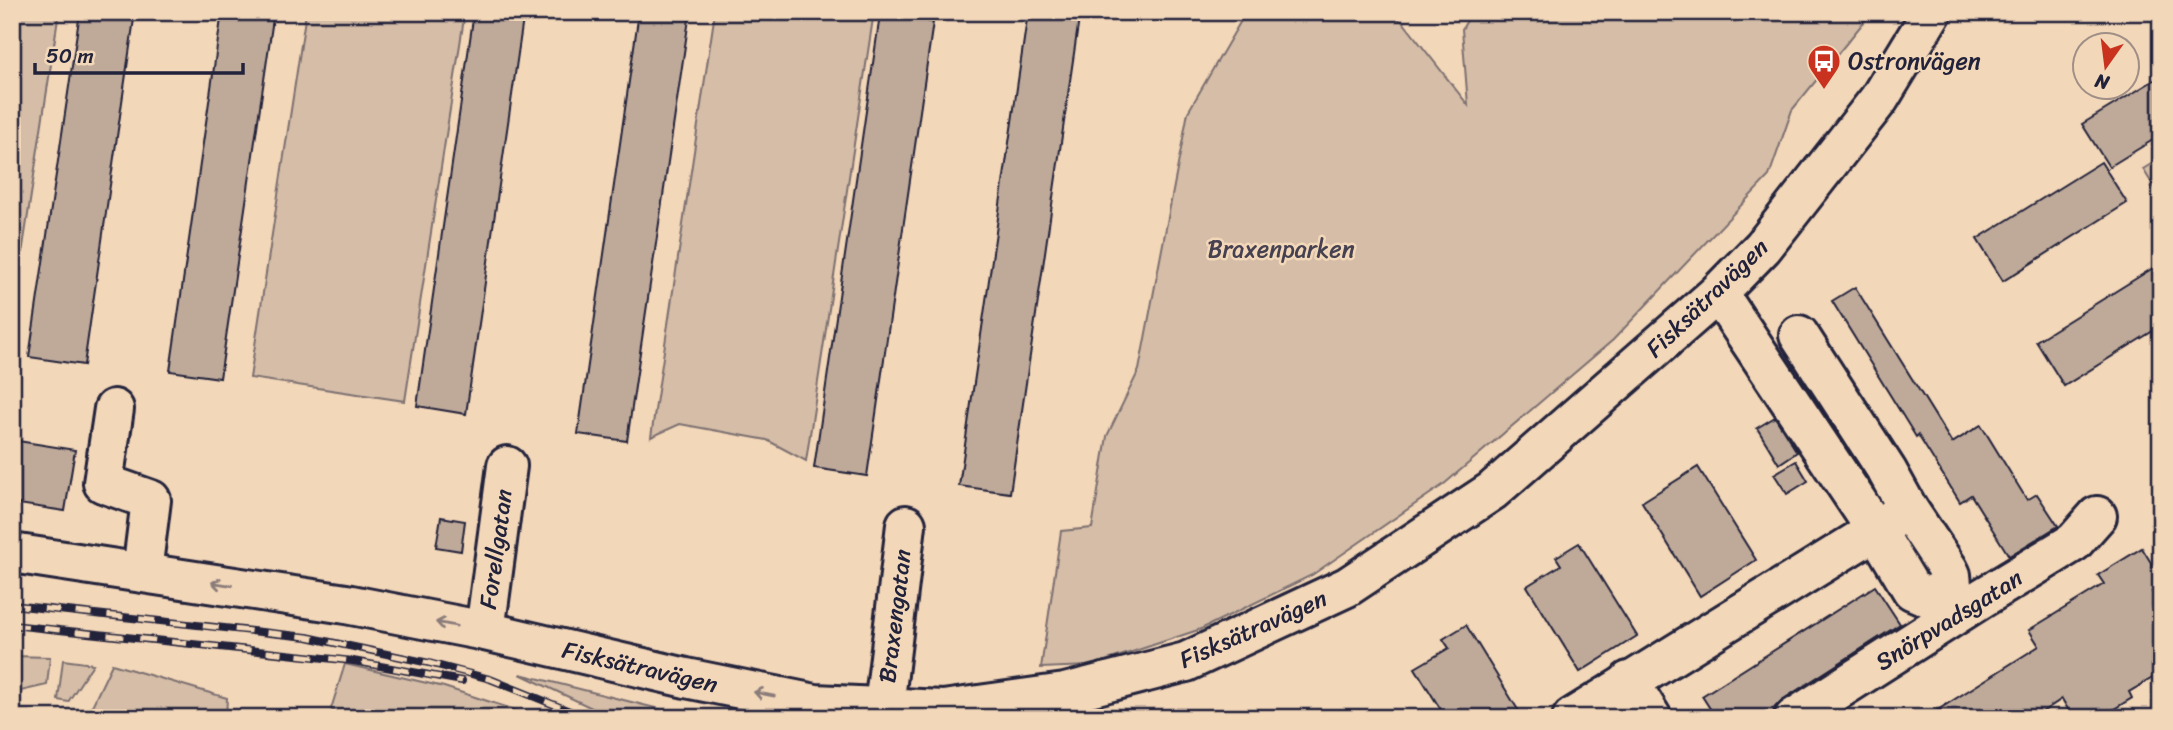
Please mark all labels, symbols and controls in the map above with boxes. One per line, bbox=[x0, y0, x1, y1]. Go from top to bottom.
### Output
scale bar bbox=[35, 32, 243, 76]
north arrow bbox=[2072, 32, 2142, 102]
text: 50 m bbox=[46, 37, 94, 75]
place label: Ostronvägen bbox=[1848, 40, 1981, 82]
bus stop icon: Ostronvägen bbox=[1805, 42, 1843, 91]
text: N bbox=[2091, 64, 2113, 100]
park label: Braxenparken bbox=[1207, 228, 1355, 270]
street label: Fisksätravägen bbox=[1635, 228, 1779, 368]
street label: Forellgatan bbox=[467, 486, 525, 612]
street label: Braxengatan bbox=[866, 547, 924, 685]
street label: Snörpvadsgatan bbox=[1867, 558, 2031, 682]
one-way arrow bbox=[211, 577, 234, 590]
street label: Fisksätravägen bbox=[1172, 578, 1334, 680]
one-way arrow bbox=[435, 616, 458, 630]
street label: Fisksätravägen bbox=[558, 629, 722, 705]
one-way arrow bbox=[753, 687, 776, 700]

